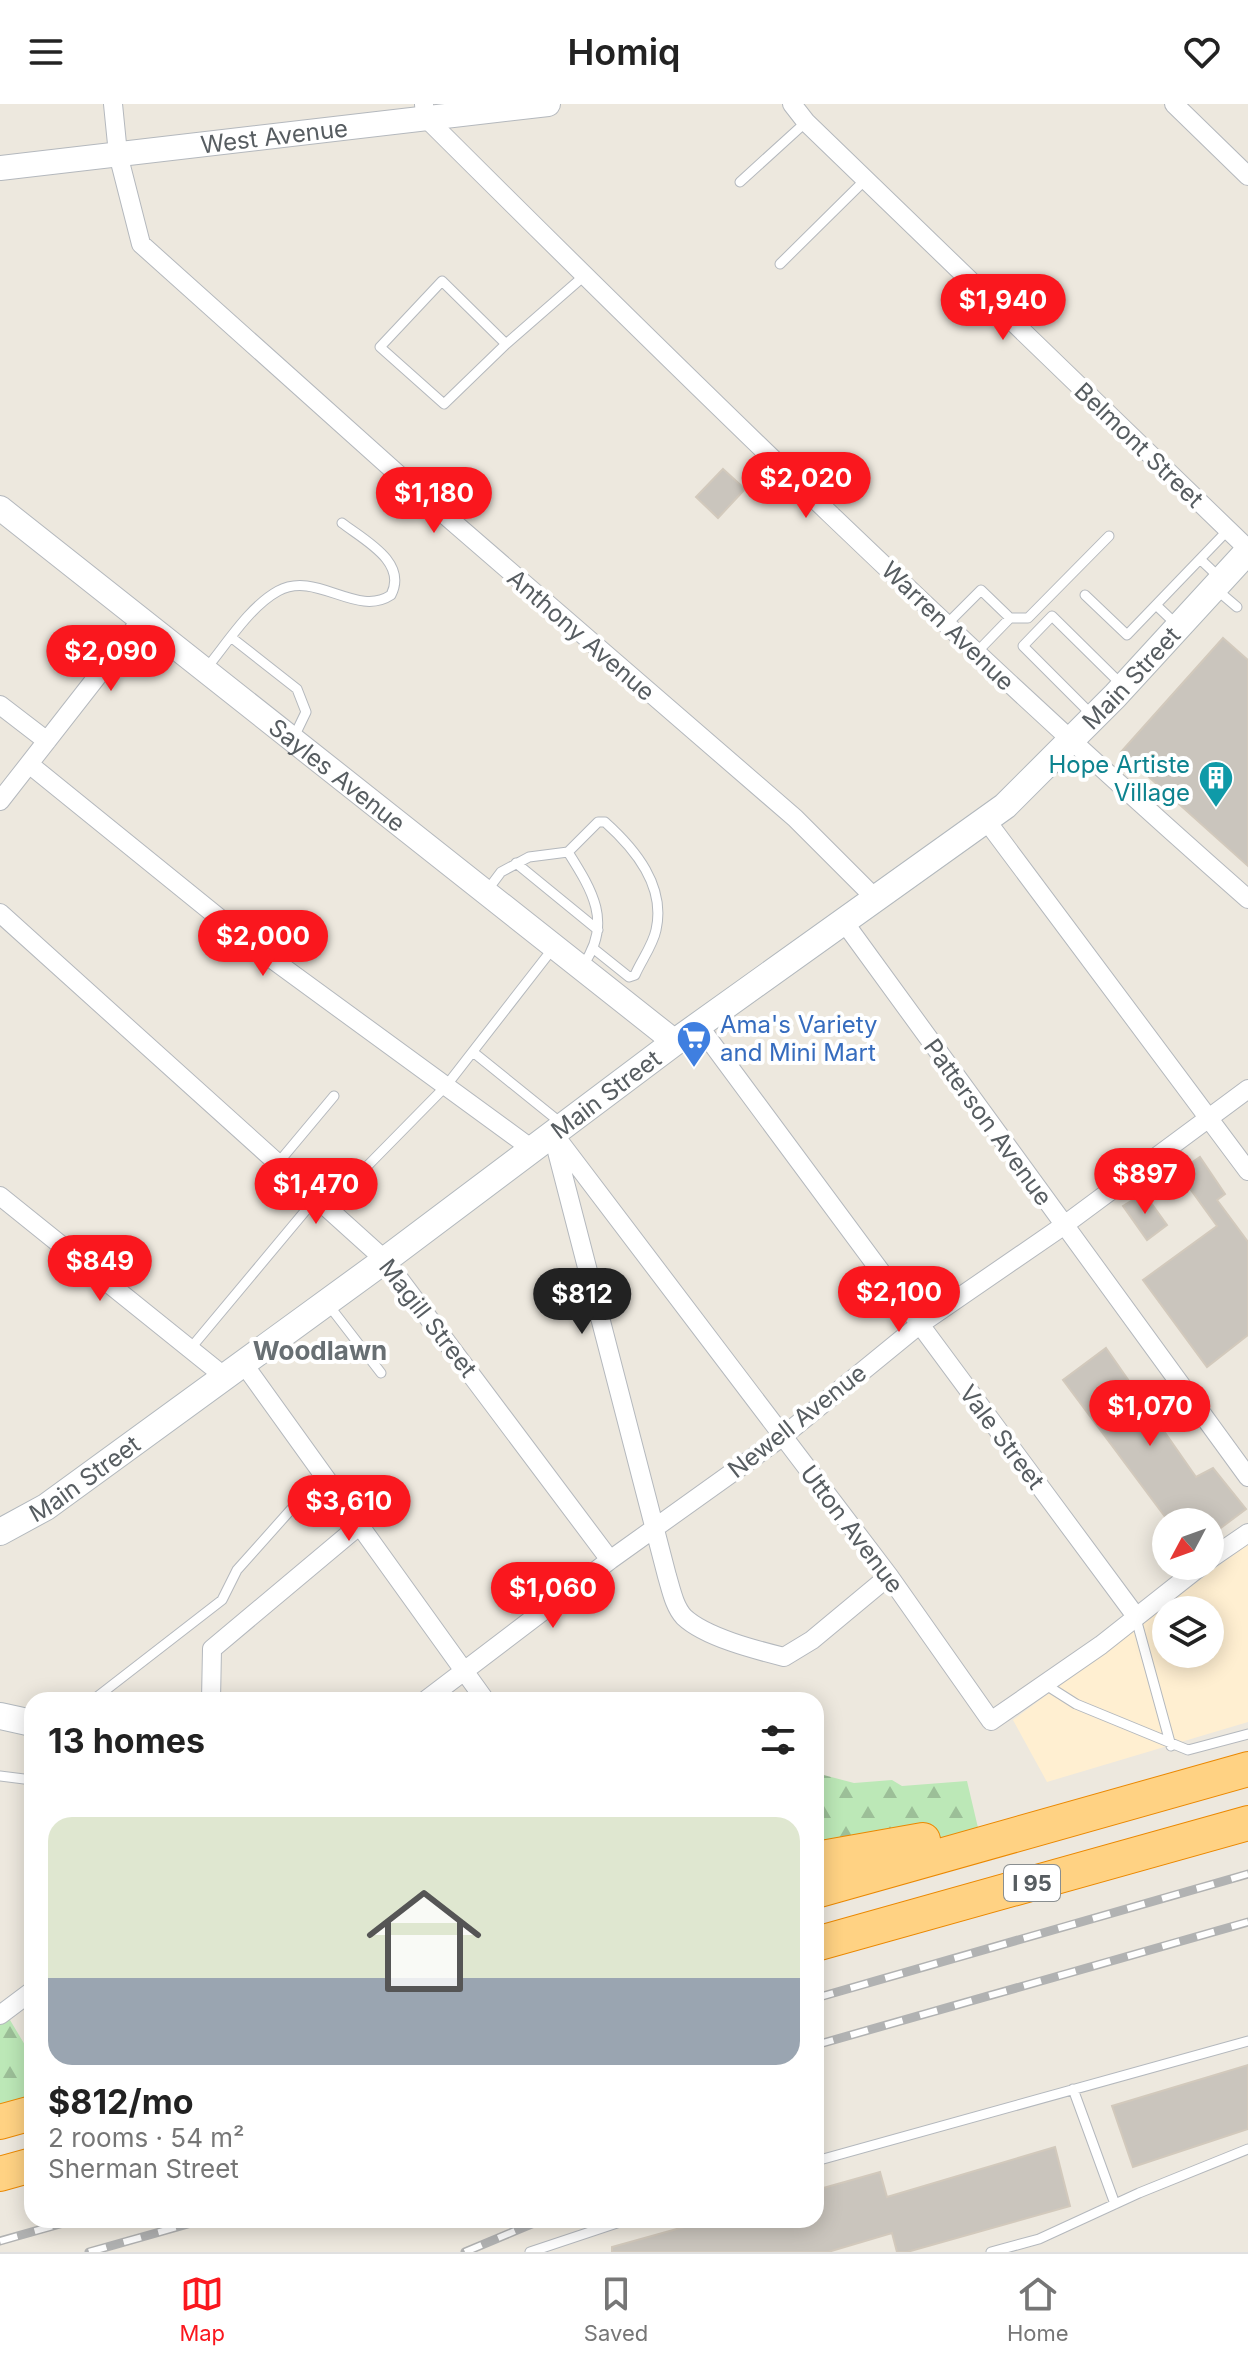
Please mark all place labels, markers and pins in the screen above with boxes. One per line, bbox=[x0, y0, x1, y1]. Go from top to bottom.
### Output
pin: $1,940 bbox=[938, 274, 1068, 342]
pin: $2,020 bbox=[741, 452, 871, 520]
pin: $1,180 bbox=[369, 467, 499, 535]
pin: $2,090 bbox=[46, 625, 176, 693]
place label: Hope Artiste Village bbox=[1048, 750, 1190, 807]
building icon: Hope Artiste Village bbox=[1197, 759, 1235, 809]
pin: $2,000 bbox=[198, 910, 328, 978]
place label: Ama's Variety and Mini Mart bbox=[720, 1010, 878, 1067]
supermarket icon: Ama's Variety and Mini Mart bbox=[675, 1019, 713, 1069]
pin: $897 bbox=[1098, 1148, 1192, 1216]
pin: $1,470 bbox=[251, 1158, 381, 1226]
pin: $849 bbox=[53, 1235, 147, 1303]
pin: $2,100 bbox=[834, 1266, 964, 1334]
pin: $812 bbox=[535, 1268, 629, 1336]
pin: $1,070 bbox=[1085, 1380, 1215, 1448]
pin: $3,610 bbox=[284, 1475, 414, 1543]
pin: $1,060 bbox=[488, 1562, 618, 1630]

